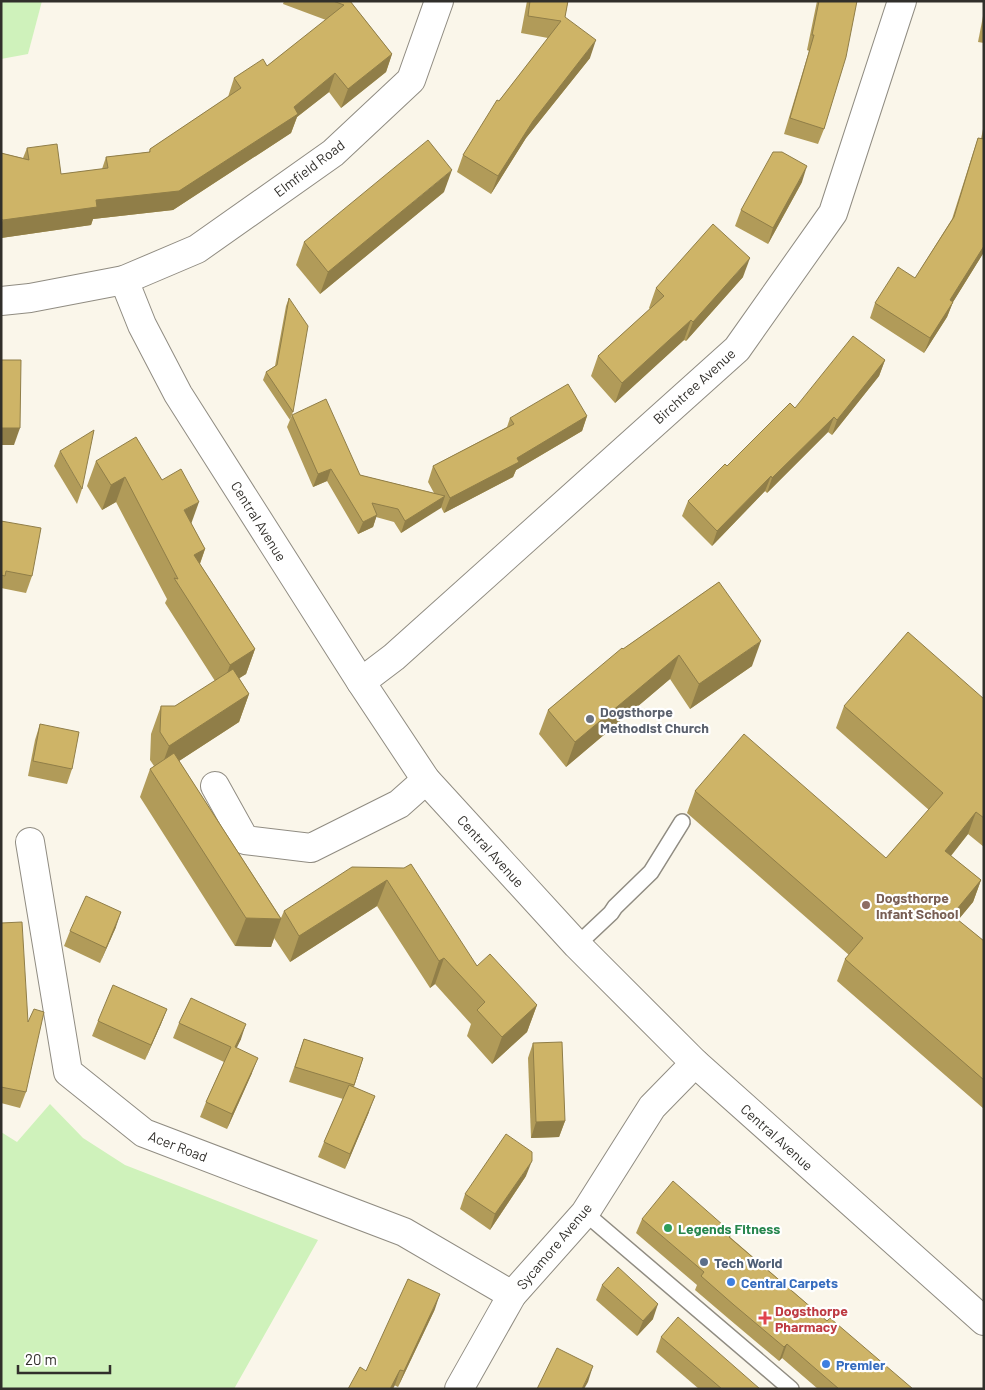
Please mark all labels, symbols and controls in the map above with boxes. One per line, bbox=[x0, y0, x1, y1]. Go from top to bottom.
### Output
street label: Elmfield Road bbox=[270, 136, 348, 200]
street label: Birchtree Avenue bbox=[649, 345, 739, 427]
street label: Central Avenue bbox=[228, 478, 290, 564]
place label: Dogsthorpe Methodist Church bbox=[600, 703, 709, 736]
marker: Dogsthorpe Methodist Church bbox=[584, 713, 596, 725]
street label: Central Avenue bbox=[454, 811, 528, 891]
place label: Dogsthorpe Infant School bbox=[876, 889, 958, 922]
marker: Dogsthorpe Infant School bbox=[860, 899, 872, 911]
street label: Central Avenue bbox=[737, 1100, 817, 1174]
street label: Acer Road bbox=[146, 1127, 210, 1165]
street label: Sycamore Avenue bbox=[513, 1199, 595, 1293]
place label: Legends Fitness bbox=[678, 1220, 780, 1237]
marker: Legends Fitness bbox=[662, 1222, 674, 1234]
place label: Tech World bbox=[714, 1254, 783, 1271]
marker: Tech World bbox=[698, 1256, 710, 1268]
place label: Central Carpets bbox=[741, 1274, 838, 1291]
marker: Central Carpets bbox=[725, 1276, 737, 1288]
place label: Dogsthorpe Pharmacy bbox=[775, 1302, 848, 1335]
marker: Dogsthorpe Pharmacy bbox=[759, 1312, 771, 1324]
scale bar bbox=[18, 1342, 110, 1374]
text: 20 m bbox=[25, 1350, 57, 1368]
place label: Premier bbox=[836, 1356, 886, 1373]
marker: Premier bbox=[820, 1358, 832, 1370]

